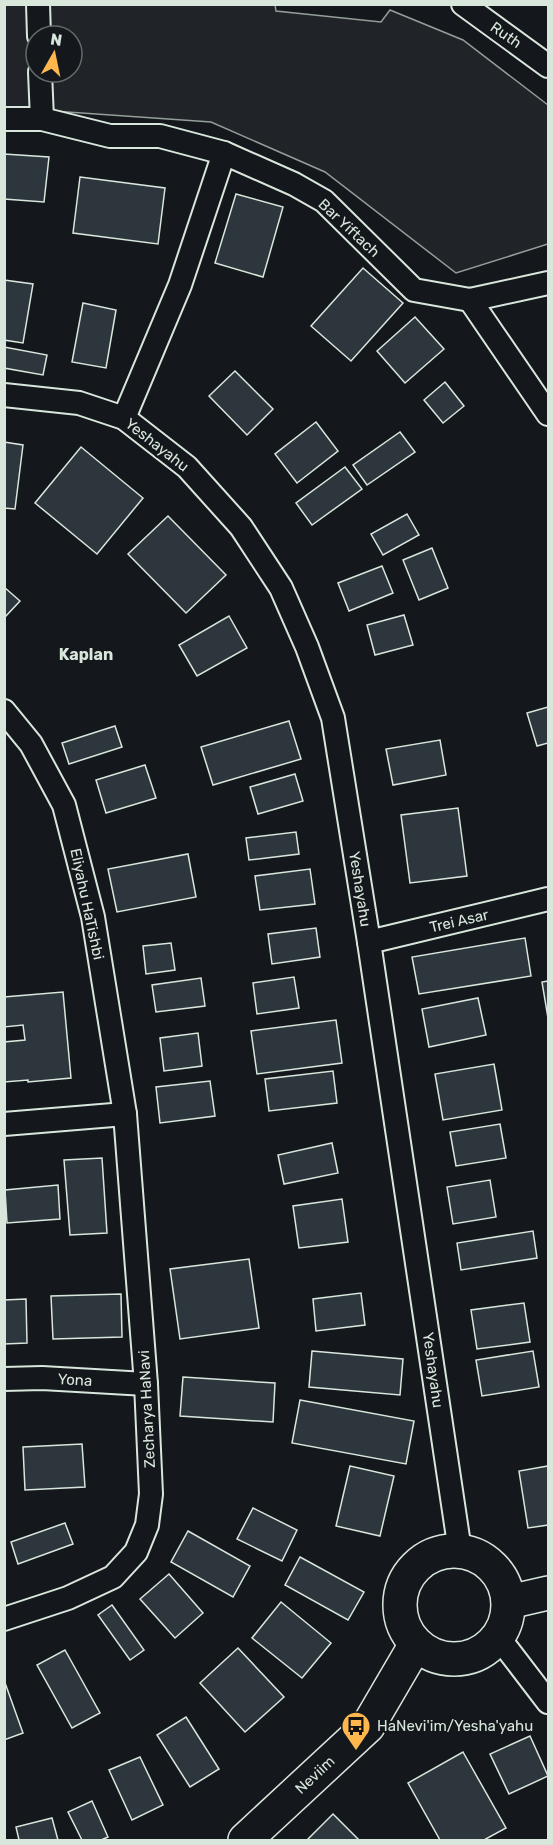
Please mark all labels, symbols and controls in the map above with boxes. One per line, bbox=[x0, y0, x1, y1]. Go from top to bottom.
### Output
street label: Ruth bbox=[487, 18, 525, 52]
north arrow bbox=[24, 24, 84, 84]
text: N bbox=[49, 29, 63, 50]
street label: Bar Yiftach bbox=[315, 195, 383, 261]
street label: Yeshayahu bbox=[121, 414, 193, 476]
district label: Kaplan bbox=[59, 645, 113, 664]
street label: Eliyahu HaTishbi bbox=[66, 847, 108, 961]
street label: Yeshayahu bbox=[345, 850, 375, 928]
street label: Trei Asar bbox=[428, 905, 491, 937]
street label: Yeshayahu bbox=[419, 1331, 447, 1409]
street label: Zecharya HaNavi bbox=[135, 1350, 159, 1468]
street label: Yona bbox=[57, 1370, 93, 1390]
bus stop icon: HaNevi'im/Yesha'yahu bbox=[340, 1710, 372, 1752]
place label: HaNevi'im/Yesha'yahu bbox=[377, 1717, 533, 1735]
street label: Neviim bbox=[292, 1752, 338, 1798]

